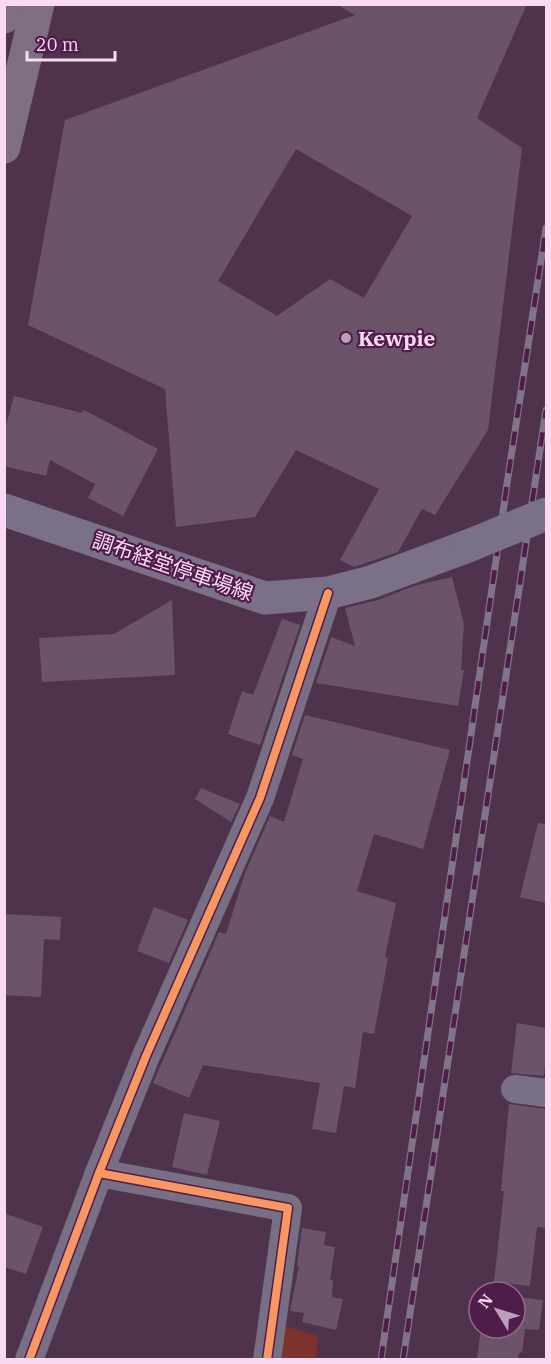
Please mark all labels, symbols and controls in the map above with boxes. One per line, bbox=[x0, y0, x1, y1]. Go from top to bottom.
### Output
scale bar bbox=[27, 24, 116, 62]
text: 20 m bbox=[36, 33, 79, 56]
place label: Kewpie bbox=[358, 324, 435, 352]
marker: Kewpie bbox=[339, 331, 353, 345]
street label: 調布経堂停車場線 bbox=[89, 525, 257, 607]
north arrow bbox=[467, 1280, 527, 1340]
text: N bbox=[473, 1290, 497, 1312]

